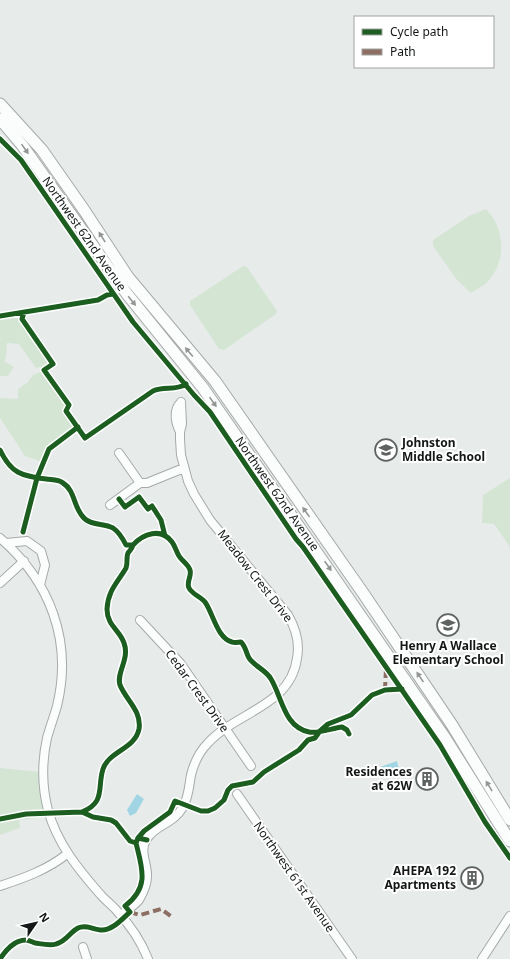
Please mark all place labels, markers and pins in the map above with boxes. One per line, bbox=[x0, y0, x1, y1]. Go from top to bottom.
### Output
place label: Johnston Middle School bbox=[401, 434, 485, 465]
school or university icon: Johnston Middle School bbox=[373, 437, 399, 463]
school or university icon: Henry A Wallace Elementary School bbox=[435, 612, 461, 638]
place label: Henry A Wallace Elementary School bbox=[392, 637, 504, 668]
place label: Residences at 62W bbox=[345, 763, 412, 794]
building icon: Residences at 62W bbox=[414, 766, 440, 792]
place label: AHEPA 192 Apartments bbox=[384, 862, 456, 893]
building icon: AHEPA 192 Apartments bbox=[459, 865, 485, 891]

